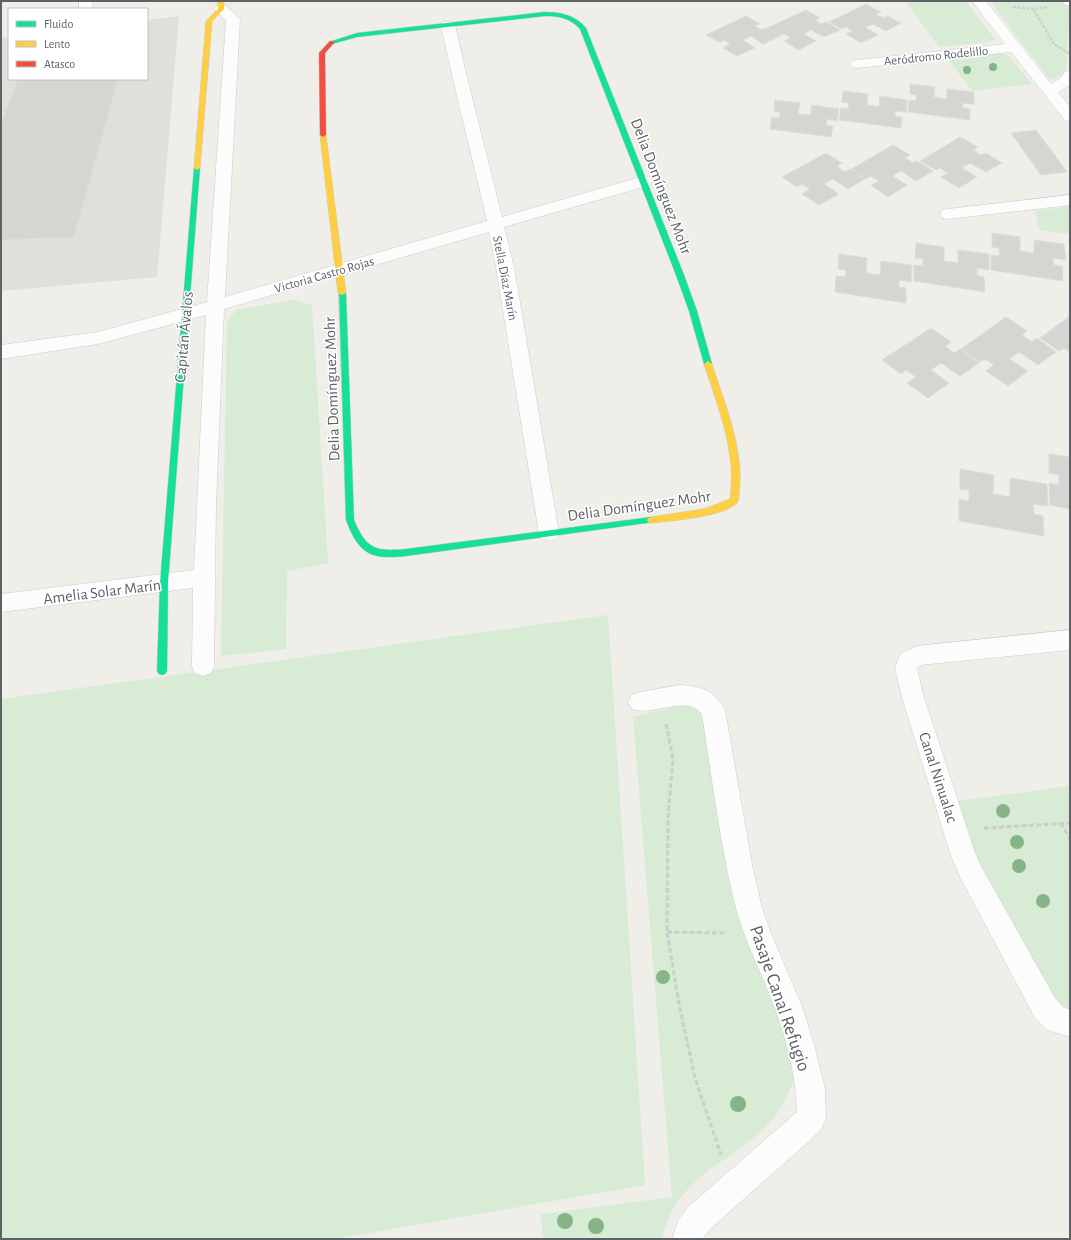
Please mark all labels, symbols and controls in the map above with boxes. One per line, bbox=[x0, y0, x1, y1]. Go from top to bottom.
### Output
legend bbox=[8, 8, 148, 80]
text: Fluido bbox=[44, 18, 73, 30]
text: Lento bbox=[44, 38, 70, 50]
street label: Aeródromo Rodelillo bbox=[883, 45, 989, 68]
text: Atasco bbox=[44, 58, 75, 70]
street label: Delia Domínguez Mohr bbox=[628, 116, 695, 257]
street label: Stella Díaz Marín bbox=[490, 235, 519, 322]
street label: Victoria Castro Rojas bbox=[273, 255, 376, 296]
street label: Capitán Ávalos bbox=[170, 291, 196, 383]
street label: Delia Domínguez Mohr bbox=[321, 316, 343, 461]
street label: Delia Domínguez Mohr bbox=[566, 488, 713, 524]
street label: Amelia Solar Marín bbox=[42, 577, 162, 607]
street label: Canal Ninualac bbox=[916, 730, 960, 824]
street label: Pasaje Canal Refugio bbox=[746, 923, 813, 1074]

